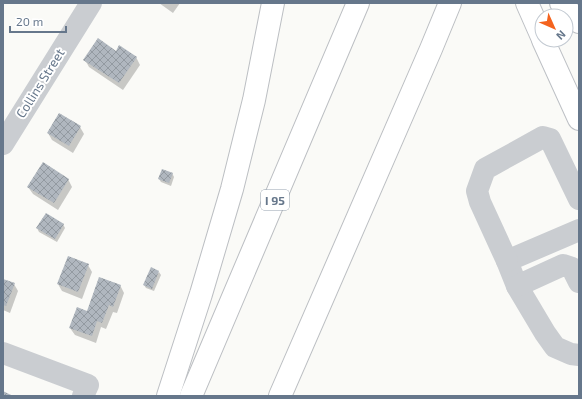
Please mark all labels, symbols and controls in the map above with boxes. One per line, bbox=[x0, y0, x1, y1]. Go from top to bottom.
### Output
scale bar bbox=[10, 8, 66, 34]
north arrow bbox=[534, 8, 574, 48]
text: 20 m bbox=[16, 14, 43, 28]
text: N bbox=[554, 28, 569, 43]
street label: Collins Street bbox=[12, 45, 68, 121]
road number: I 95 bbox=[261, 190, 289, 210]

